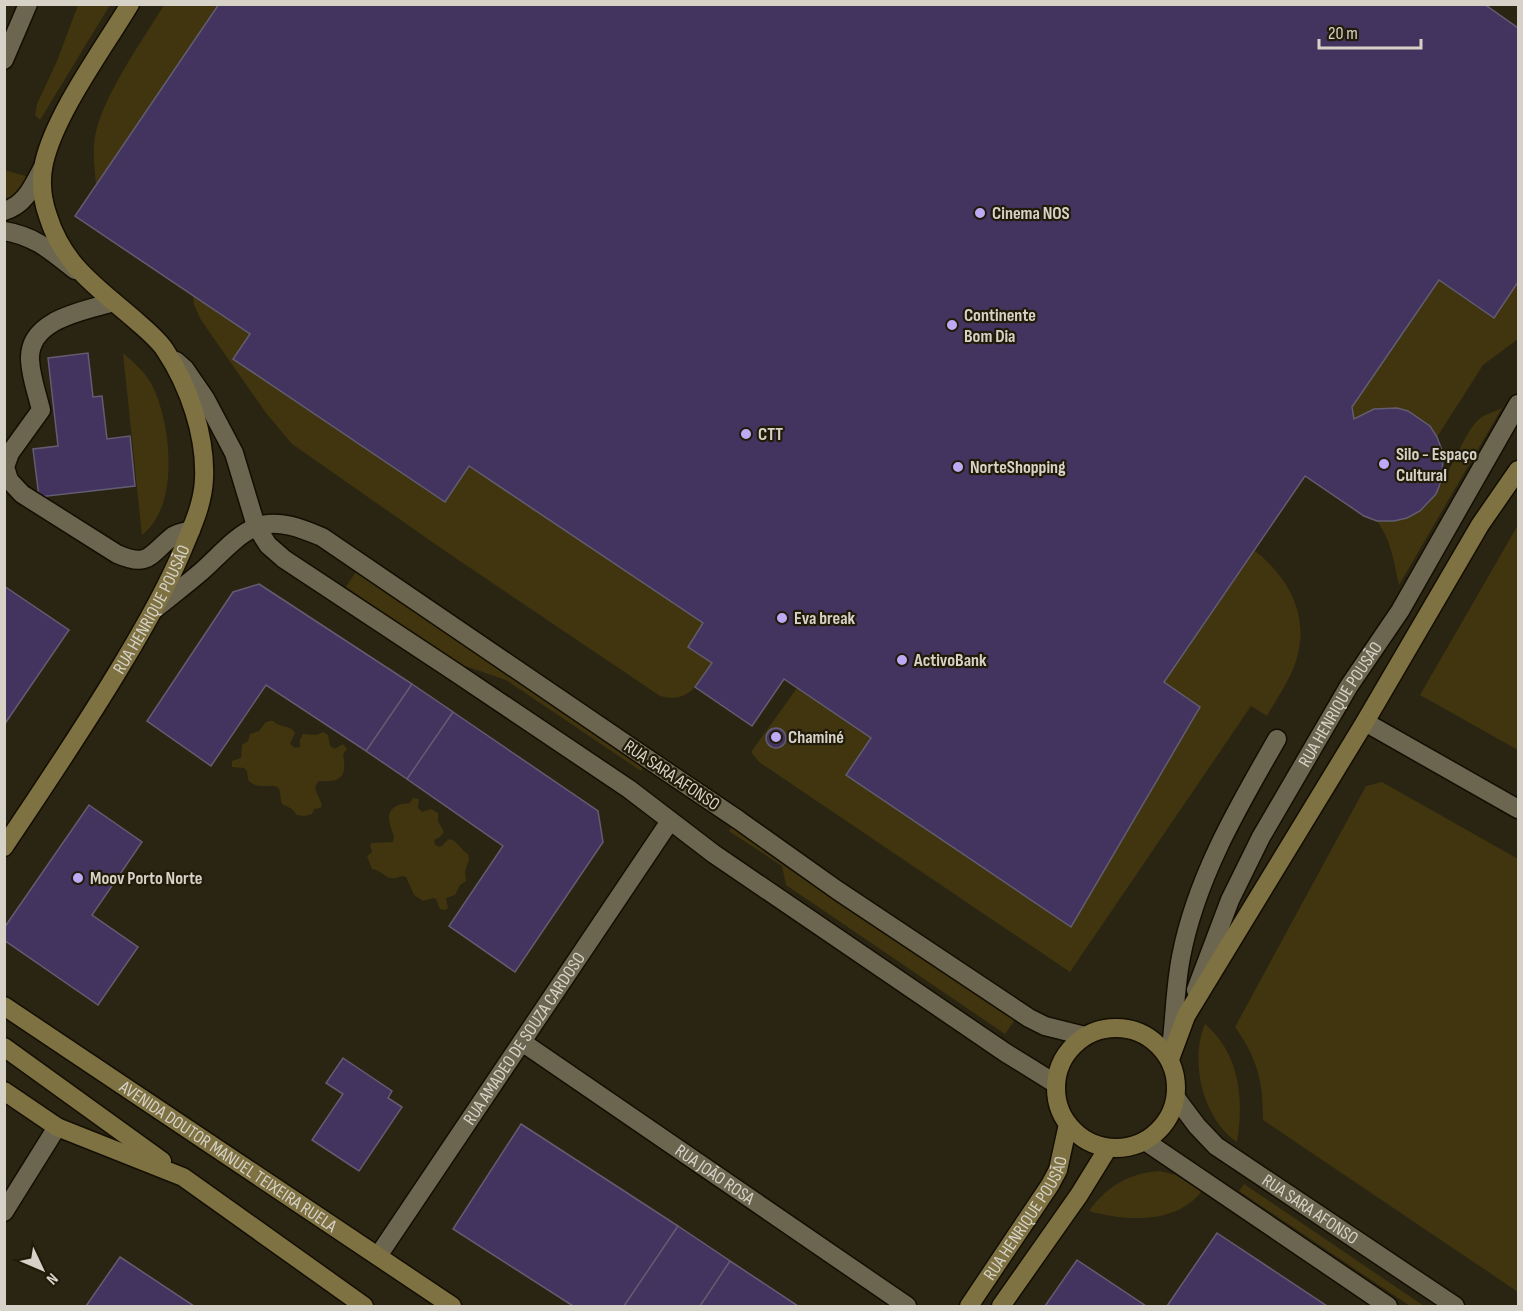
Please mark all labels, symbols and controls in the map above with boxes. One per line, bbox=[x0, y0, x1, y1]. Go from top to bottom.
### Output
scale bar bbox=[1319, 12, 1421, 50]
text: 20 m bbox=[1328, 23, 1358, 44]
place label: Cinema NOS bbox=[992, 203, 1070, 224]
marker: Cinema NOS bbox=[973, 206, 987, 220]
place label: Continente Bom Dia bbox=[964, 305, 1036, 347]
marker: Continente Bom Dia bbox=[945, 318, 959, 332]
place label: CTT bbox=[758, 424, 783, 445]
marker: CTT bbox=[739, 427, 753, 441]
place label: Silo - Espaço Cultural bbox=[1396, 444, 1477, 486]
place label: NorteShopping bbox=[970, 457, 1066, 478]
marker: Silo - Espaço Cultural bbox=[1377, 457, 1391, 471]
marker: NorteShopping bbox=[951, 460, 965, 474]
street label: RUA HENRIQUE POUSÃO bbox=[109, 542, 194, 678]
place label: Eva break bbox=[794, 608, 855, 629]
marker: Eva break bbox=[775, 611, 789, 625]
street label: RUA HENRIQUE POUSÃO bbox=[1294, 638, 1387, 771]
place label: ActivoBank bbox=[913, 650, 987, 671]
marker: ActivoBank bbox=[895, 653, 909, 667]
place label: Chaminé bbox=[788, 727, 844, 748]
marker: Chaminé bbox=[769, 730, 783, 744]
street label: RUA SARA AFONSO bbox=[620, 736, 724, 815]
place label: Moov Porto Norte bbox=[90, 868, 202, 889]
marker: Moov Porto Norte bbox=[71, 871, 85, 885]
street label: RUA AMADEO DE SOUZA CARDOSO bbox=[459, 949, 590, 1129]
street label: AVENIDA DOUTOR MANUEL TEIXEIRA RUELA bbox=[115, 1076, 341, 1237]
street label: RUA JOÃO ROSA bbox=[671, 1140, 759, 1210]
street label: RUA HENRIQUE POUSÃO bbox=[979, 1154, 1072, 1284]
street label: RUA SARA AFONSO bbox=[1258, 1170, 1362, 1249]
north arrow bbox=[12, 1239, 72, 1299]
text: N bbox=[42, 1269, 62, 1288]

